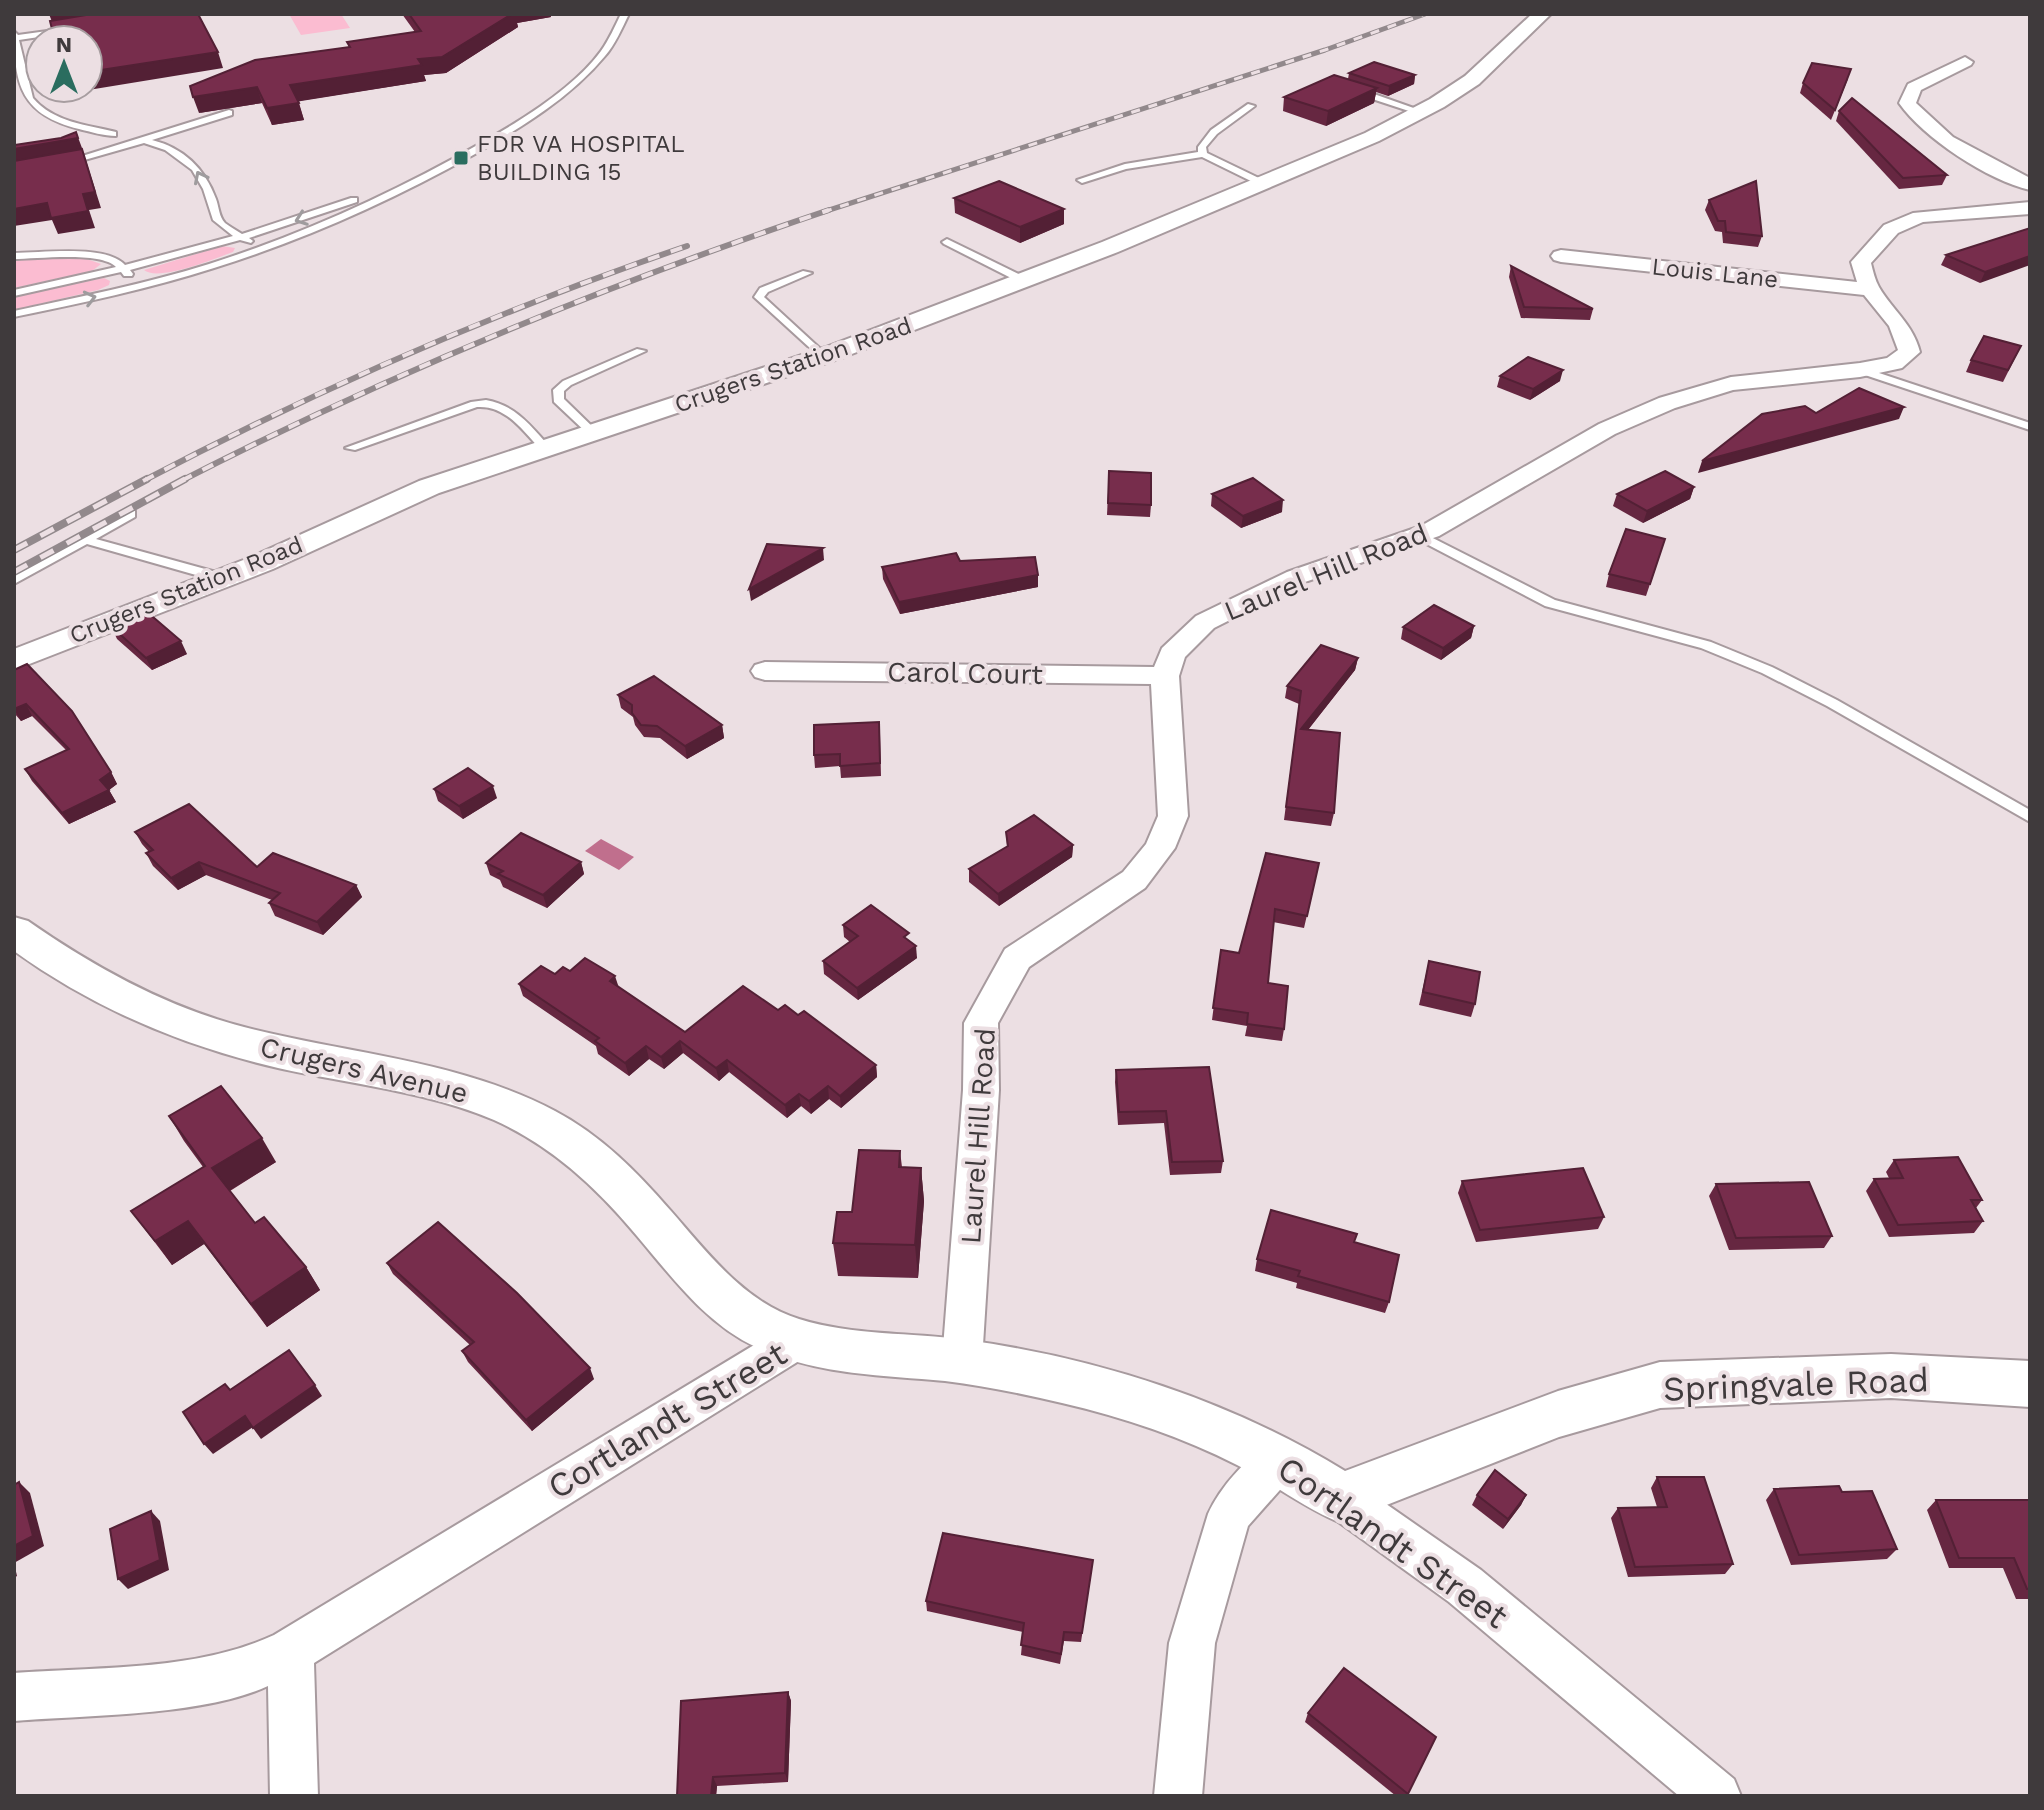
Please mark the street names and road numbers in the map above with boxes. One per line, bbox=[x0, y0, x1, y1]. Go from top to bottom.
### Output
street label: Louis Lane bbox=[1650, 252, 1780, 294]
street label: Crugers Station Road bbox=[671, 311, 915, 419]
street label: Laurel Hill Road bbox=[1220, 516, 1432, 628]
street label: Crugers Station Road bbox=[65, 530, 307, 650]
street label: Carol Court bbox=[887, 655, 1043, 691]
street label: Laurel Hill Road bbox=[954, 1027, 1002, 1245]
street label: Crugers Avenue bbox=[257, 1030, 471, 1110]
street label: Cortlandt Street bbox=[541, 1333, 793, 1507]
street label: Springvale Road bbox=[1662, 1359, 1930, 1409]
street label: Cortlandt Street bbox=[1271, 1448, 1515, 1636]

